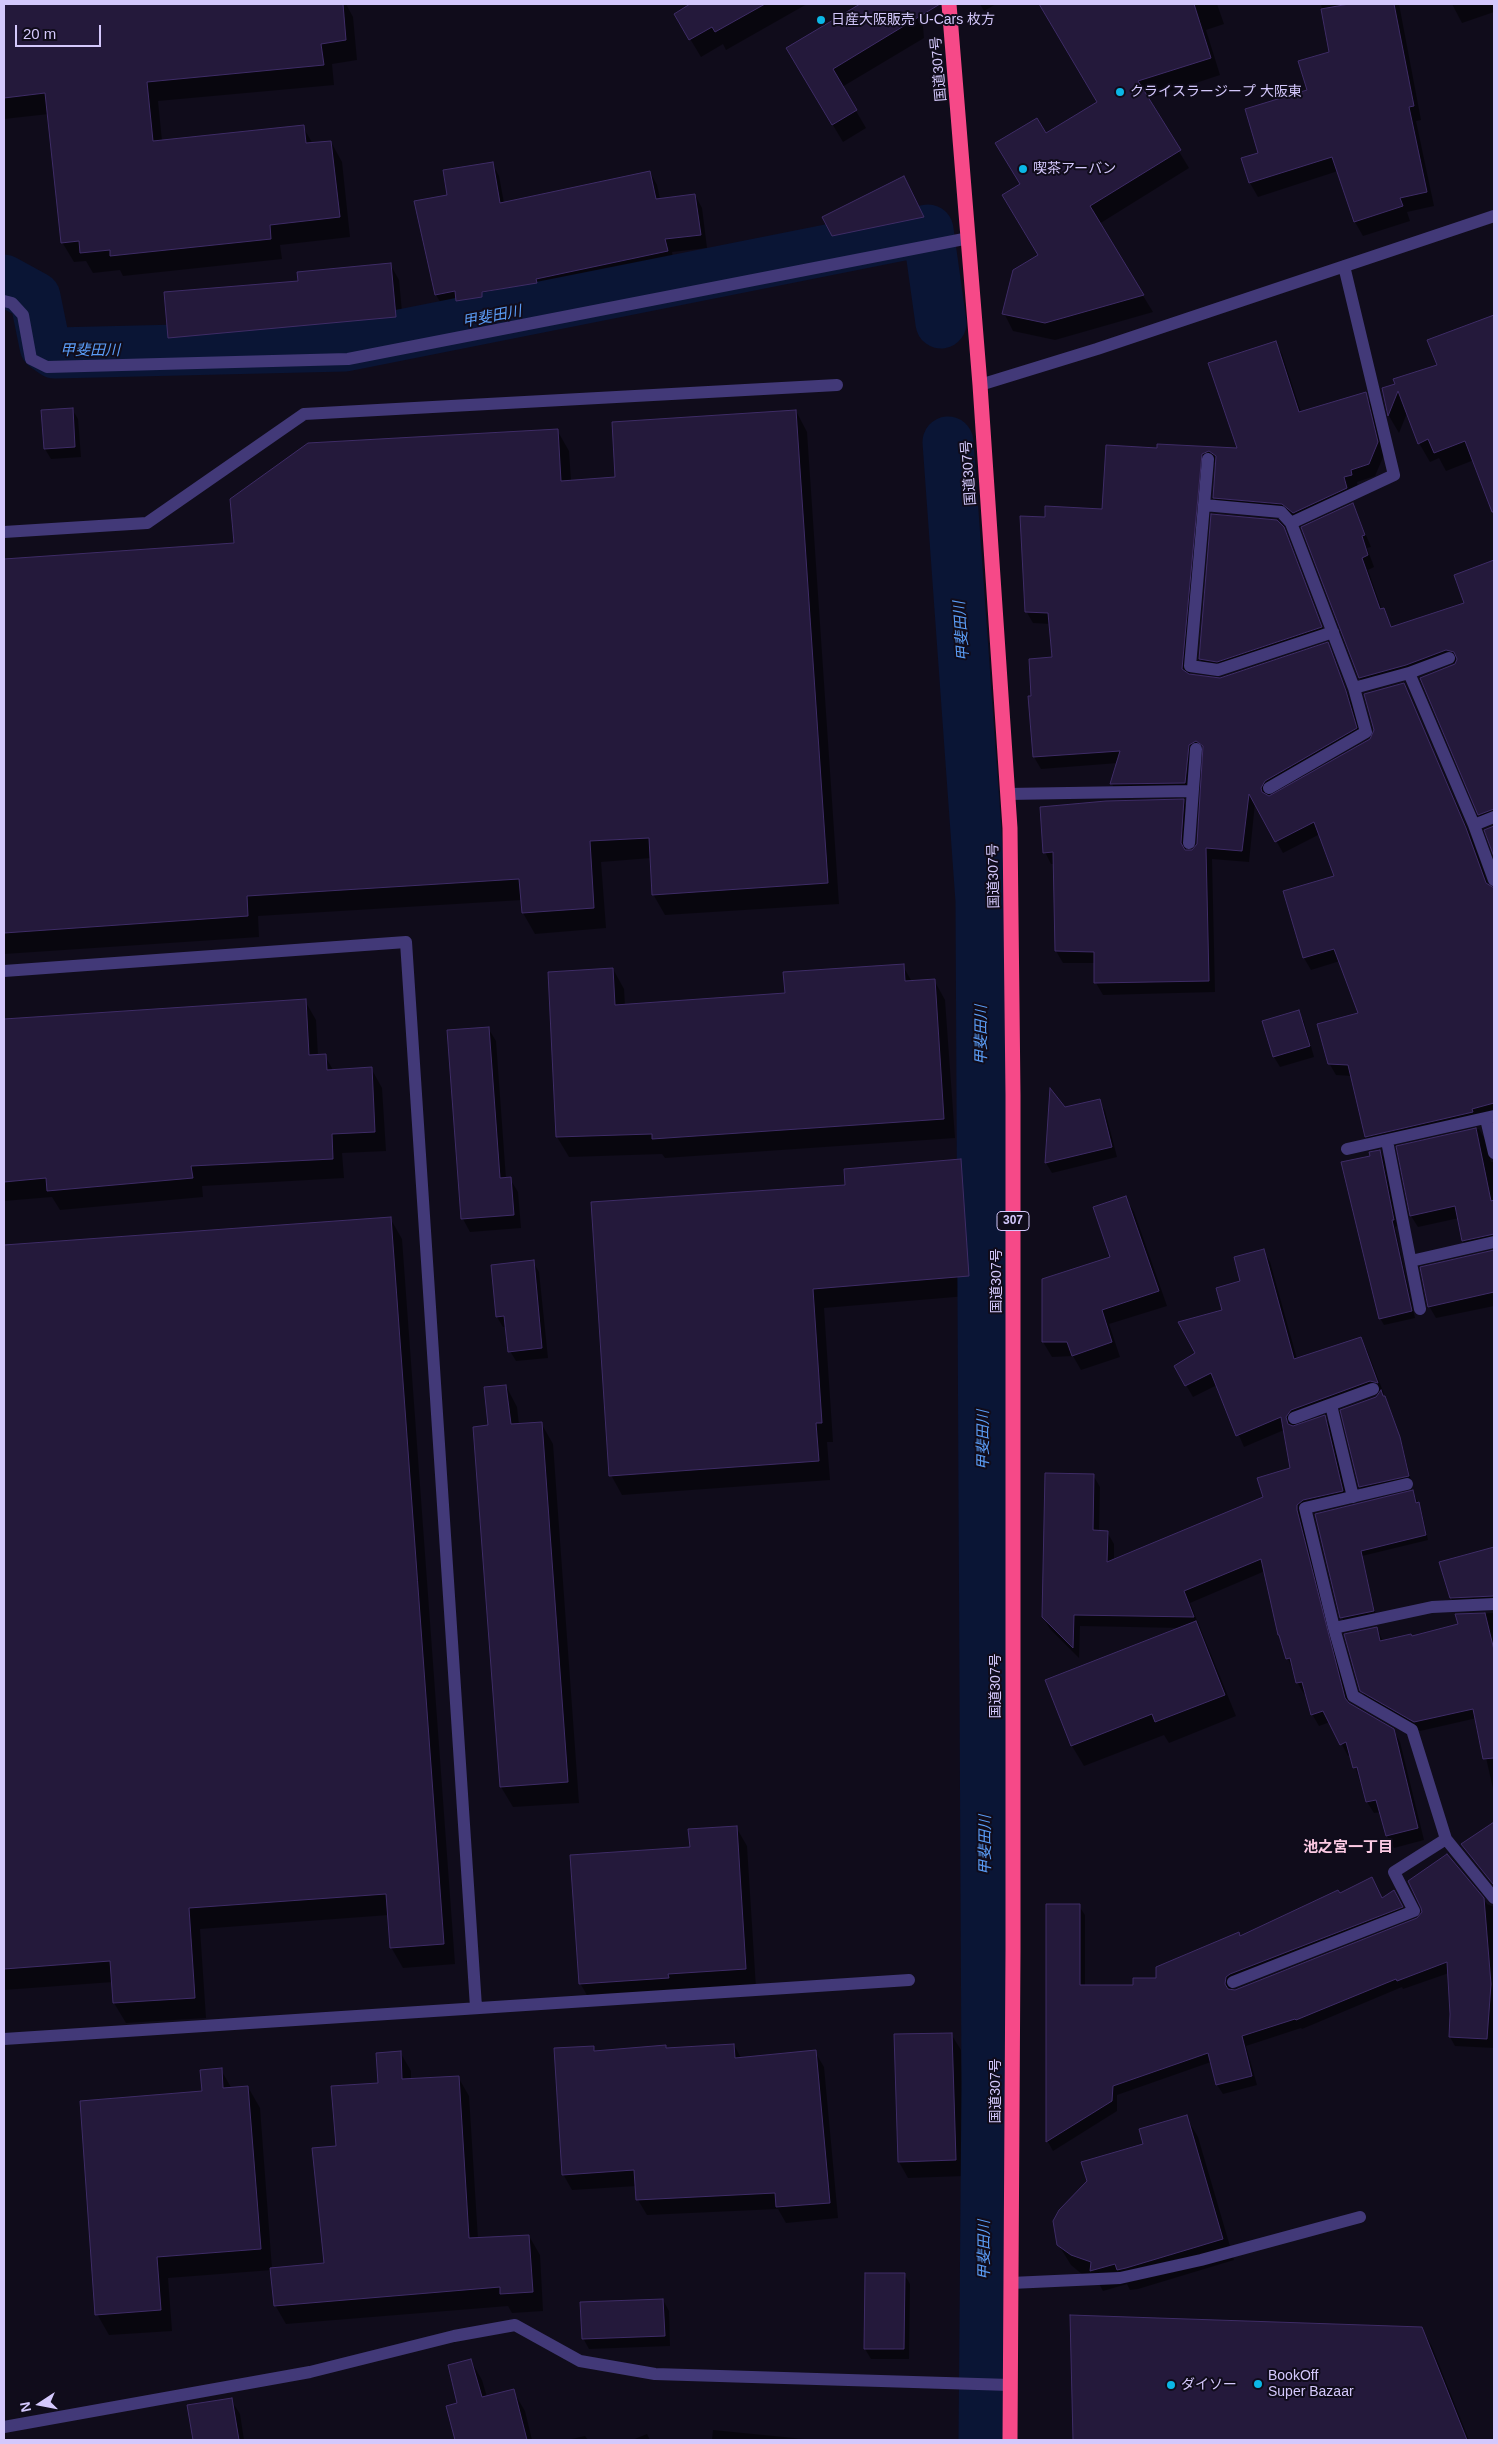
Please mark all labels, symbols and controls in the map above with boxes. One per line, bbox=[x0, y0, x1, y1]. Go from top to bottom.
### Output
place label: 日産大阪販売 U-Cars 枚方 bbox=[831, 12, 995, 28]
marker: 日産大阪販売 U-Cars 枚方 bbox=[815, 14, 827, 26]
scale bar bbox=[18, 15, 104, 47]
text: 20 m bbox=[23, 25, 56, 42]
street label: 国道307号 bbox=[928, 36, 950, 102]
place label: クライスラージープ 大阪東 bbox=[1130, 84, 1302, 100]
marker: クライスラージープ 大阪東 bbox=[1114, 86, 1126, 98]
place label: 喫茶アーバン bbox=[1033, 161, 1116, 177]
marker: 喫茶アーバン bbox=[1017, 163, 1029, 175]
water label: 甲斐田川 bbox=[461, 302, 523, 332]
water label: 甲斐田川 bbox=[60, 342, 120, 360]
street label: 国道307号 bbox=[958, 440, 980, 506]
water label: 甲斐田川 bbox=[951, 600, 973, 662]
street label: 国道307号 bbox=[985, 843, 1003, 909]
water label: 甲斐田川 bbox=[973, 1005, 991, 1065]
road number: 307 bbox=[997, 1212, 1029, 1230]
street label: 国道307号 bbox=[989, 1248, 1005, 1314]
water label: 甲斐田川 bbox=[975, 1410, 993, 1470]
street label: 国道307号 bbox=[988, 1653, 1004, 1719]
water label: 甲斐田川 bbox=[977, 1815, 995, 1875]
district label: 池之宮一丁目 bbox=[1303, 1839, 1393, 1857]
street label: 国道307号 bbox=[988, 2058, 1004, 2124]
water label: 甲斐田川 bbox=[976, 2220, 994, 2280]
place label: BookOff Super Bazaar bbox=[1268, 2368, 1354, 2400]
place label: ダイソー bbox=[1181, 2377, 1237, 2393]
marker: BookOff Super Bazaar bbox=[1252, 2378, 1264, 2390]
north arrow bbox=[15, 2379, 65, 2429]
marker: ダイソー bbox=[1165, 2379, 1177, 2391]
text: N bbox=[16, 2400, 34, 2413]

